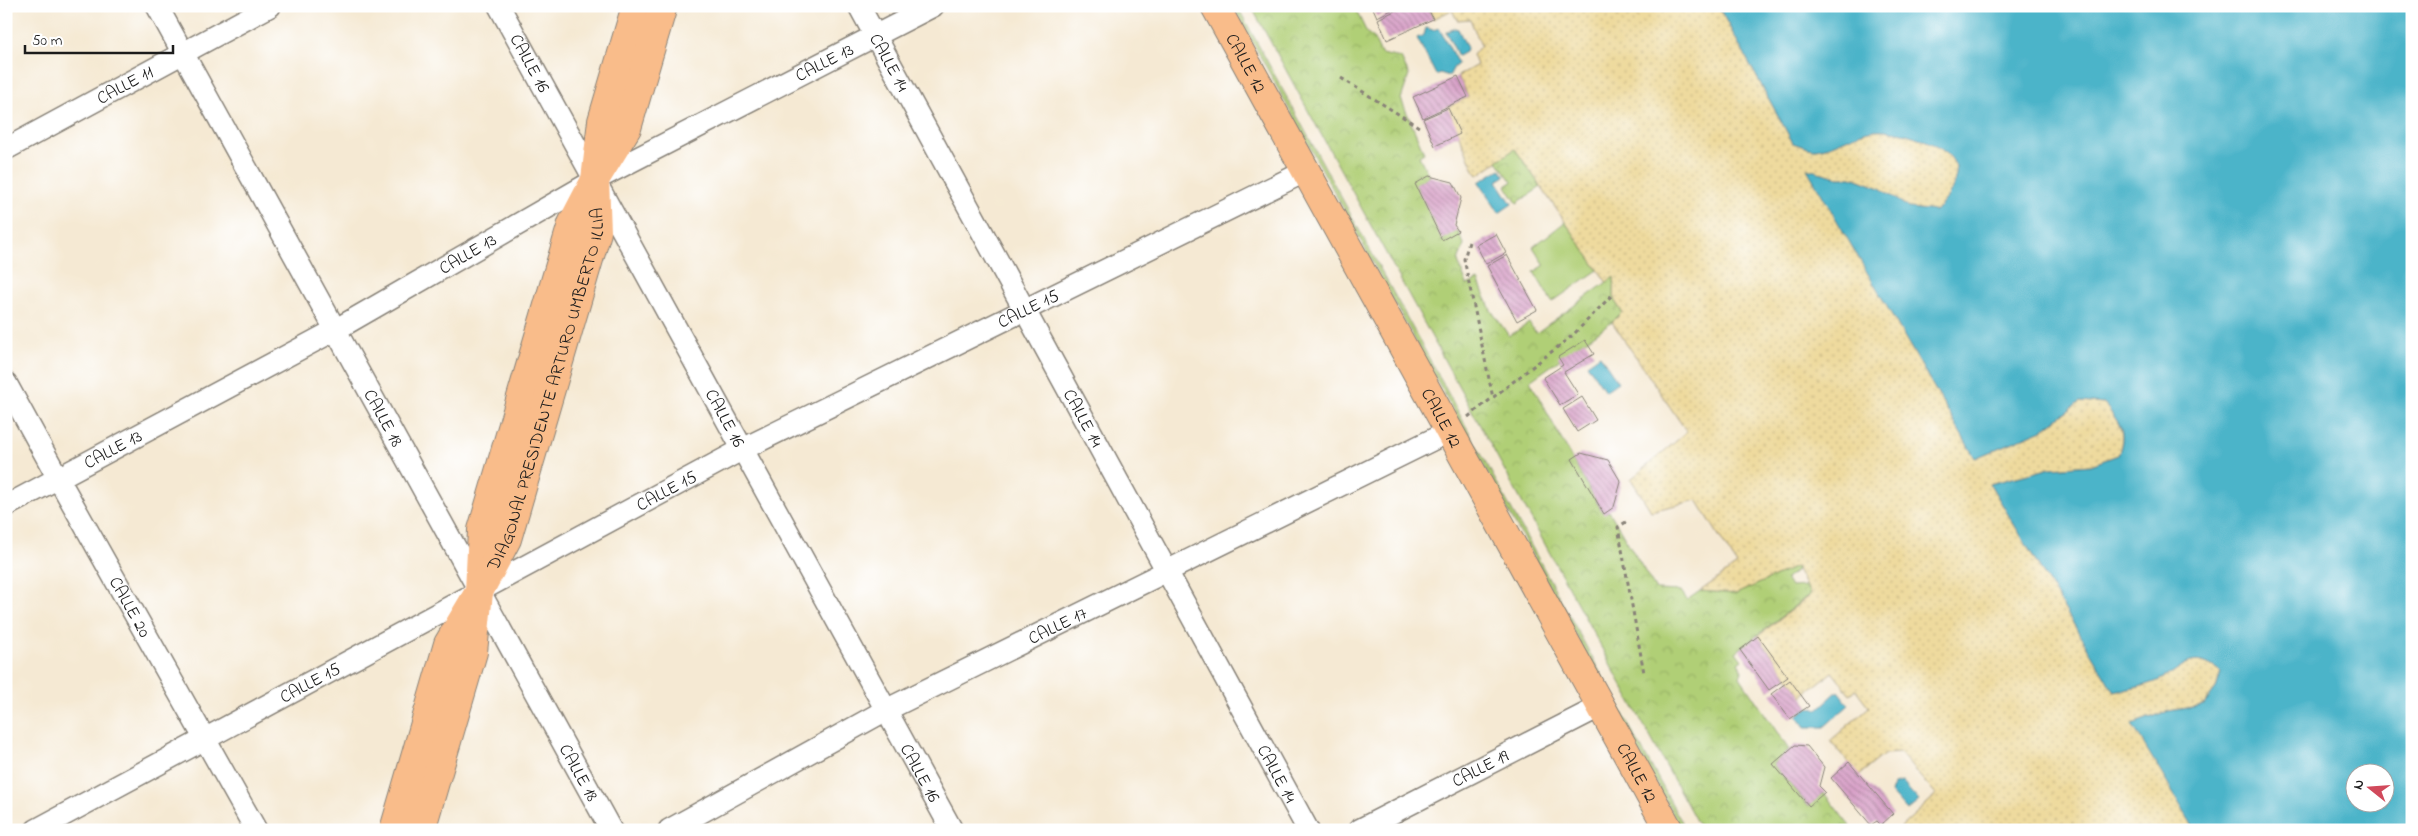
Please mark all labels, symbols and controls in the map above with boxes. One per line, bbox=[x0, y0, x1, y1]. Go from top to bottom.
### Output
scale bar bbox=[25, 22, 172, 54]
street label: CALLE 14 bbox=[861, 29, 915, 98]
street label: CALLE 12 bbox=[1218, 29, 1272, 98]
text: 50 m bbox=[32, 30, 63, 52]
street label: CALLE 16 bbox=[502, 30, 555, 98]
street label: CALLE 13 bbox=[791, 38, 859, 90]
street label: CALLE 11 bbox=[93, 60, 159, 112]
street label: DIAGONAL PRESIDENTE ARTURO UMBERTO ILLIA bbox=[481, 207, 612, 577]
street label: CALLE 13 bbox=[435, 228, 502, 282]
street label: CALLE 15 bbox=[994, 284, 1064, 336]
street label: CALLE 12 bbox=[1413, 384, 1467, 453]
street label: CALLE 18 bbox=[356, 385, 409, 452]
street label: CALLE 16 bbox=[697, 385, 750, 453]
street label: CALLE 14 bbox=[1055, 385, 1108, 453]
street label: CALLE 13 bbox=[80, 424, 148, 477]
street label: CALLE 15 bbox=[632, 465, 702, 519]
street label: CALLE 20 bbox=[101, 572, 156, 643]
street label: CALLE 17 bbox=[1024, 601, 1093, 653]
street label: CALLE 15 bbox=[276, 657, 346, 711]
street label: CALLE 12 bbox=[1609, 739, 1662, 808]
street label: CALLE 18 bbox=[551, 740, 604, 807]
street label: CALLE 16 bbox=[892, 740, 945, 808]
street label: CALLE 14 bbox=[1249, 741, 1302, 809]
street label: CALLE 19 bbox=[1448, 744, 1514, 795]
north arrow bbox=[2346, 764, 2396, 814]
text: N bbox=[2348, 777, 2370, 792]

